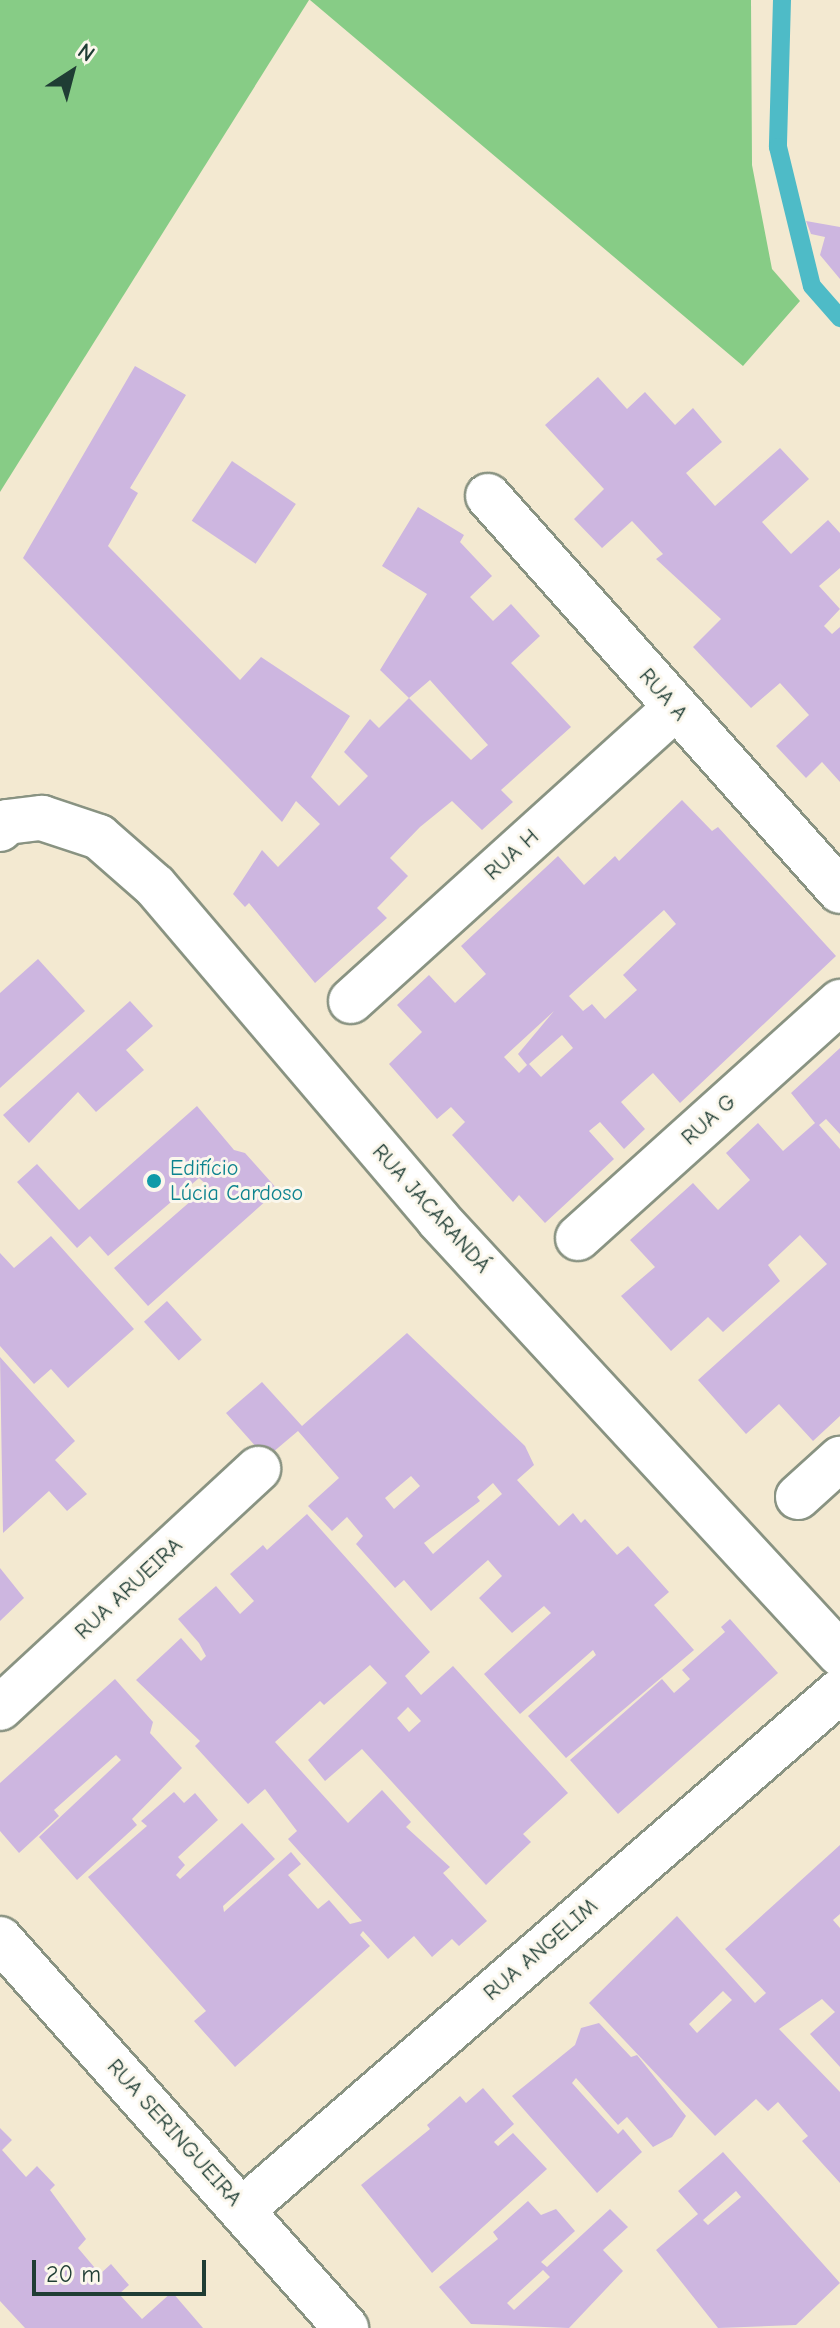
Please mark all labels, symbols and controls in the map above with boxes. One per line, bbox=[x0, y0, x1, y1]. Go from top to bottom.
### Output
north arrow bbox=[32, 32, 112, 112]
text: N bbox=[73, 38, 100, 67]
street label: RUA A bbox=[633, 663, 693, 727]
street label: RUA H bbox=[479, 824, 545, 886]
street label: RUA G bbox=[676, 1089, 742, 1151]
street label: RUA JACARANDÁ bbox=[366, 1139, 496, 1279]
place label: Edifício Lúcia Cardoso bbox=[170, 1155, 303, 1206]
marker: Edifício Lúcia Cardoso bbox=[145, 1172, 163, 1190]
street label: RUA ARUEIRA bbox=[70, 1533, 188, 1645]
street label: RUA ANGELIM bbox=[479, 1893, 603, 2007]
street label: RUA SERINGUEIRA bbox=[101, 2054, 247, 2212]
scale bar bbox=[36, 2244, 210, 2294]
text: 20 m bbox=[46, 2260, 101, 2288]

